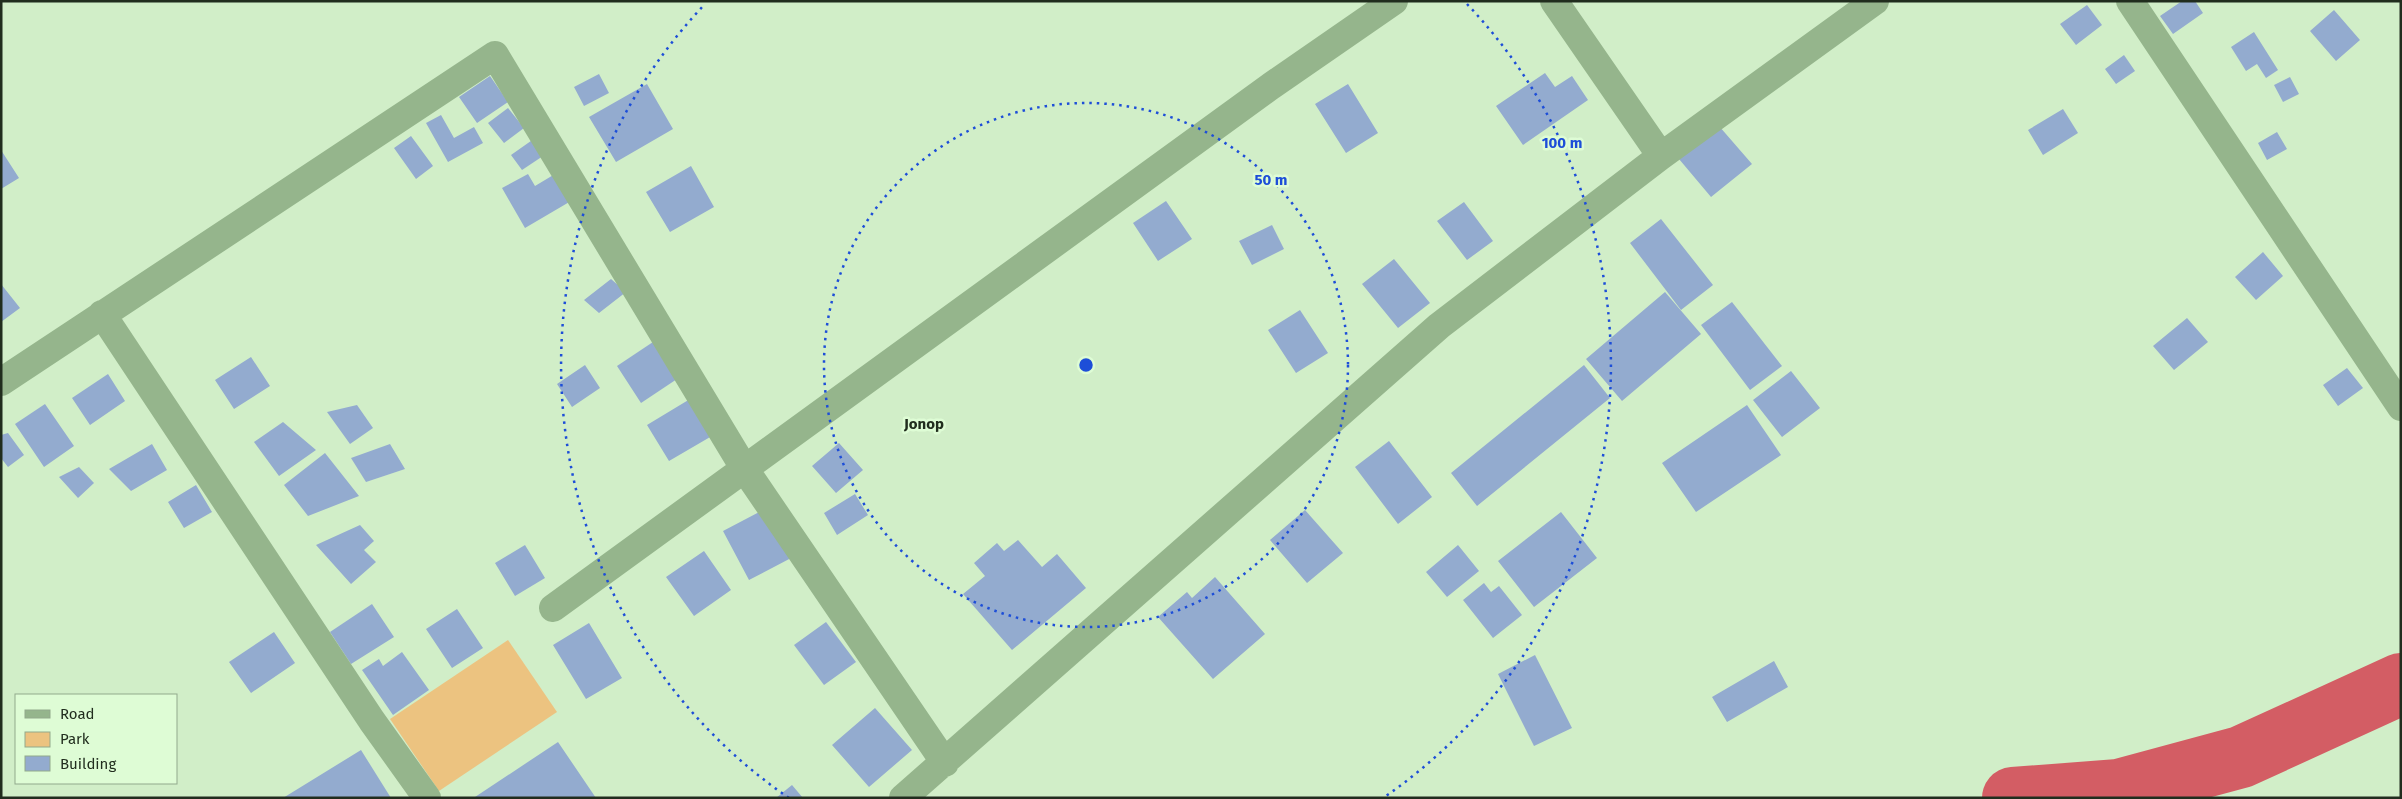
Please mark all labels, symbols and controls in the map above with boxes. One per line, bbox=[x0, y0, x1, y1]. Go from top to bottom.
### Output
text: 100 m bbox=[1542, 134, 1582, 152]
text: 50 m bbox=[1254, 171, 1288, 189]
centre of rings bbox=[1077, 356, 1095, 374]
district label: Jonop bbox=[903, 415, 944, 433]
legend bbox=[15, 694, 178, 784]
text: Road bbox=[60, 705, 95, 723]
text: Park bbox=[60, 730, 90, 748]
text: Building bbox=[60, 755, 116, 773]

